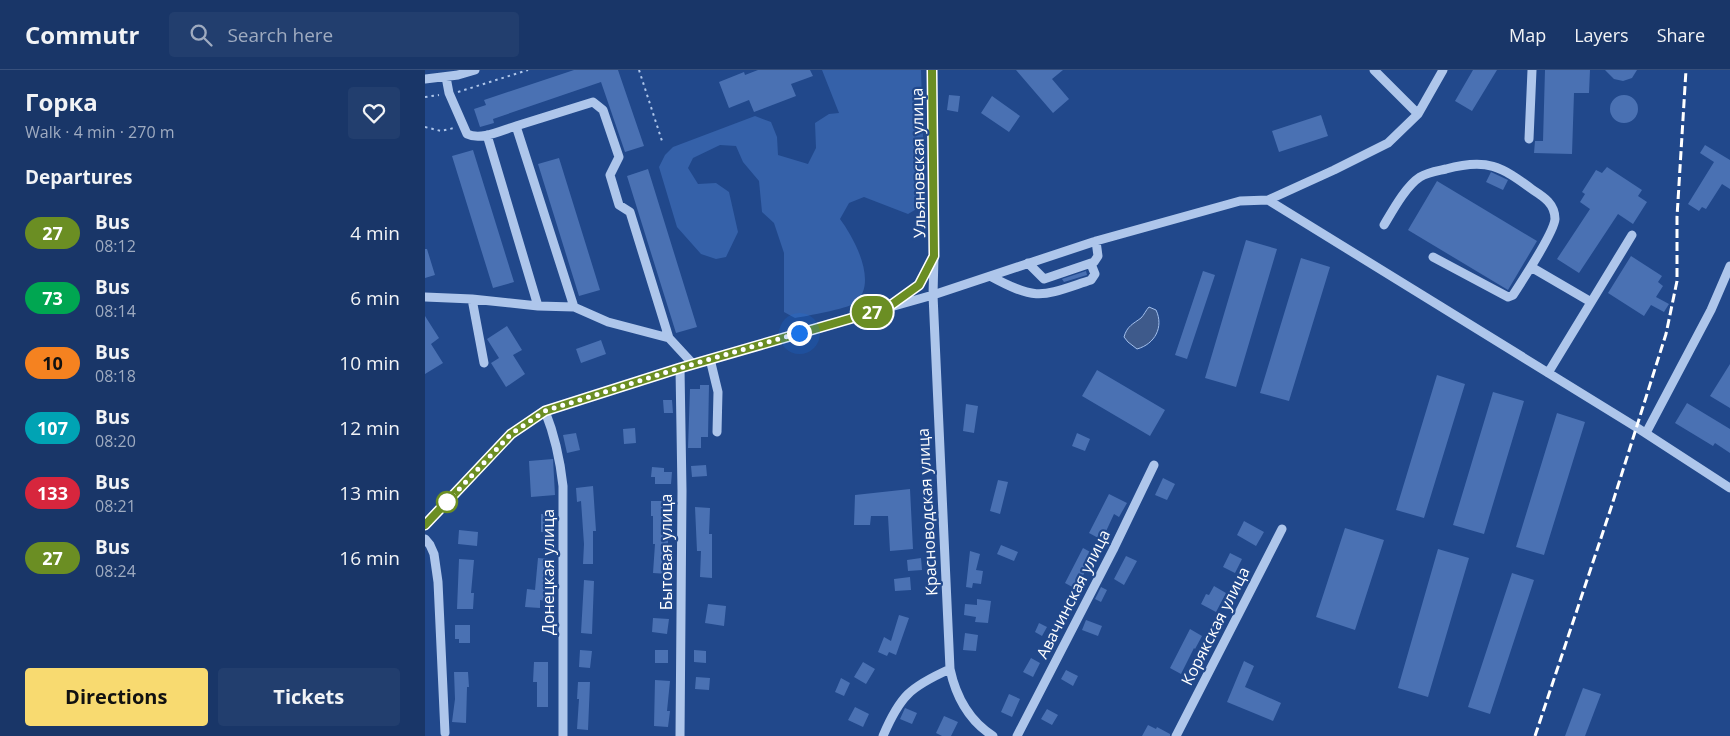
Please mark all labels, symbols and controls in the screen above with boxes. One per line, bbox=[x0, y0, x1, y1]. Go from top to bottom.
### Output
search box bbox=[169, 12, 519, 57]
text: Commutr bbox=[25, 18, 139, 51]
icon: search bbox=[187, 21, 215, 49]
text: Search here bbox=[227, 22, 333, 48]
text: Map bbox=[1509, 23, 1546, 47]
text: Layers bbox=[1574, 23, 1629, 47]
text: Share bbox=[1657, 23, 1705, 47]
text: Горка bbox=[25, 85, 98, 118]
button: heart bbox=[348, 87, 400, 139]
street label: Ульяновская улица bbox=[906, 88, 930, 238]
text: Walk · 4 min · 270 m bbox=[25, 121, 175, 143]
text: Departures bbox=[25, 164, 132, 190]
text: Bus bbox=[95, 209, 130, 235]
text: 4 min bbox=[350, 220, 400, 246]
text: 27 bbox=[42, 221, 63, 245]
text: 08:12 bbox=[95, 235, 136, 257]
text: Bus bbox=[95, 274, 130, 300]
text: 6 min bbox=[350, 285, 400, 311]
text: 73 bbox=[42, 286, 63, 310]
line badge: 27 bbox=[849, 296, 895, 328]
text: 08:14 bbox=[95, 300, 136, 322]
text: 27 bbox=[862, 300, 882, 324]
your location bbox=[787, 321, 812, 346]
text: Bus bbox=[95, 339, 130, 365]
text: 10 min bbox=[339, 350, 400, 376]
text: 10 bbox=[42, 351, 63, 375]
text: 08:18 bbox=[95, 365, 136, 387]
text: Bus bbox=[95, 404, 130, 430]
text: 12 min bbox=[339, 415, 400, 441]
text: 107 bbox=[37, 416, 68, 440]
street label: Красноводская улица bbox=[912, 428, 942, 596]
text: 08:20 bbox=[95, 430, 136, 452]
text: Bus bbox=[95, 469, 130, 495]
text: 13 min bbox=[339, 480, 400, 506]
text: 133 bbox=[37, 481, 68, 505]
unlabelled marker bbox=[436, 491, 458, 513]
street label: Бытовая улица bbox=[655, 494, 677, 610]
text: 08:21 bbox=[95, 495, 136, 517]
street label: Донецкая улица bbox=[537, 509, 559, 635]
street label: Авачинская улица bbox=[1031, 526, 1115, 662]
text: Bus bbox=[95, 534, 130, 560]
text: 16 min bbox=[339, 545, 400, 571]
text: 27 bbox=[42, 546, 63, 570]
text: 08:24 bbox=[95, 560, 136, 582]
street label: Корякская улица bbox=[1176, 563, 1254, 689]
button: Directions bbox=[25, 668, 208, 726]
button: Tickets bbox=[218, 668, 400, 726]

